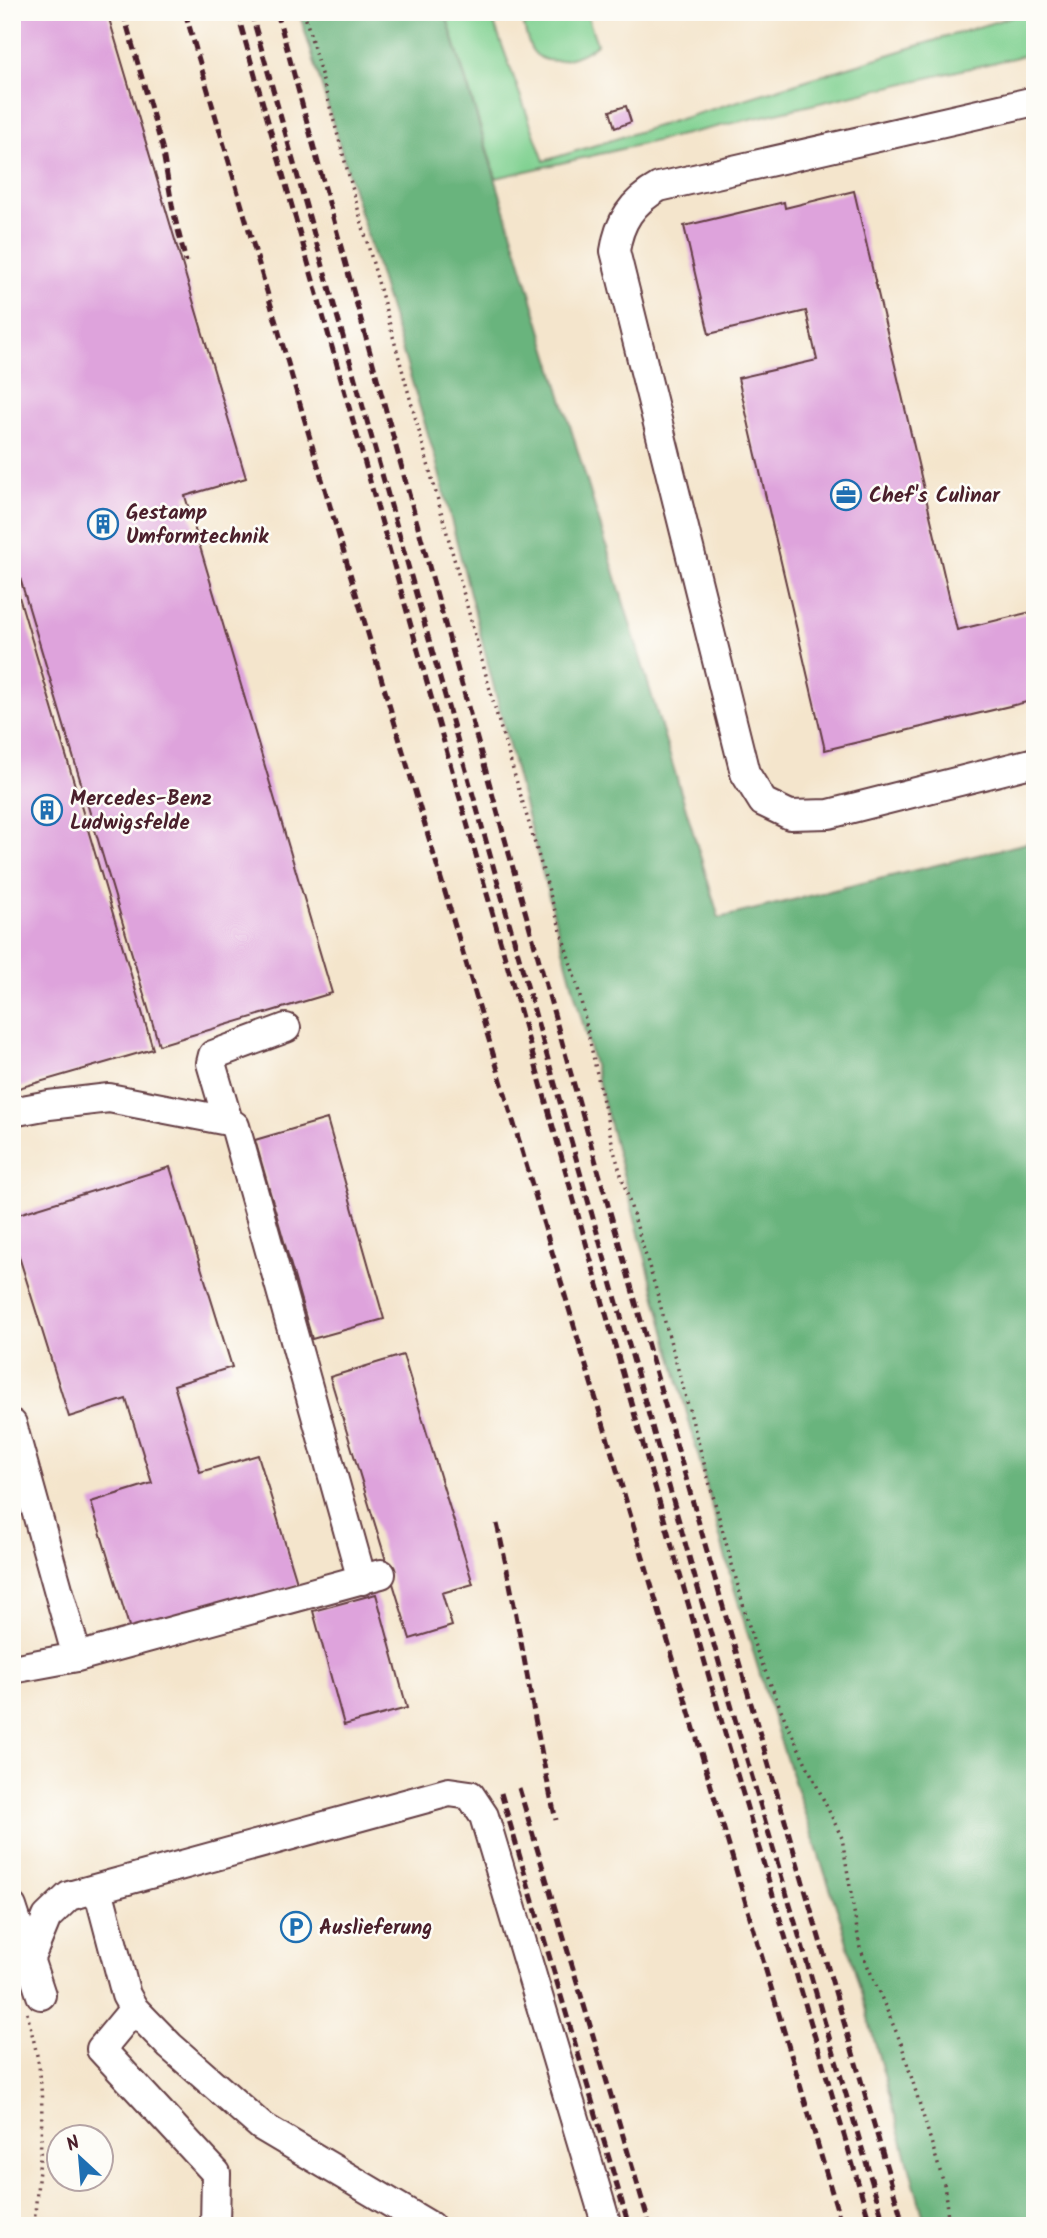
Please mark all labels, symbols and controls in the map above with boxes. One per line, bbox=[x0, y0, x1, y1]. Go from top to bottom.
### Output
office icon: Chef's Culinar bbox=[829, 478, 863, 512]
place label: Chef's Culinar bbox=[869, 480, 1001, 513]
place label: Gestamp Umformtechnik bbox=[126, 497, 269, 554]
building icon: Gestamp Umformtechnik bbox=[86, 507, 120, 541]
place label: Mercedes-Benz Ludwigsfelde bbox=[70, 783, 212, 840]
building icon: Mercedes-Benz Ludwigsfelde bbox=[30, 793, 64, 827]
parking icon: Auslieferung bbox=[279, 1910, 313, 1944]
place label: Auslieferung bbox=[319, 1912, 432, 1945]
north arrow bbox=[46, 2122, 116, 2192]
text: N bbox=[61, 2128, 85, 2161]

